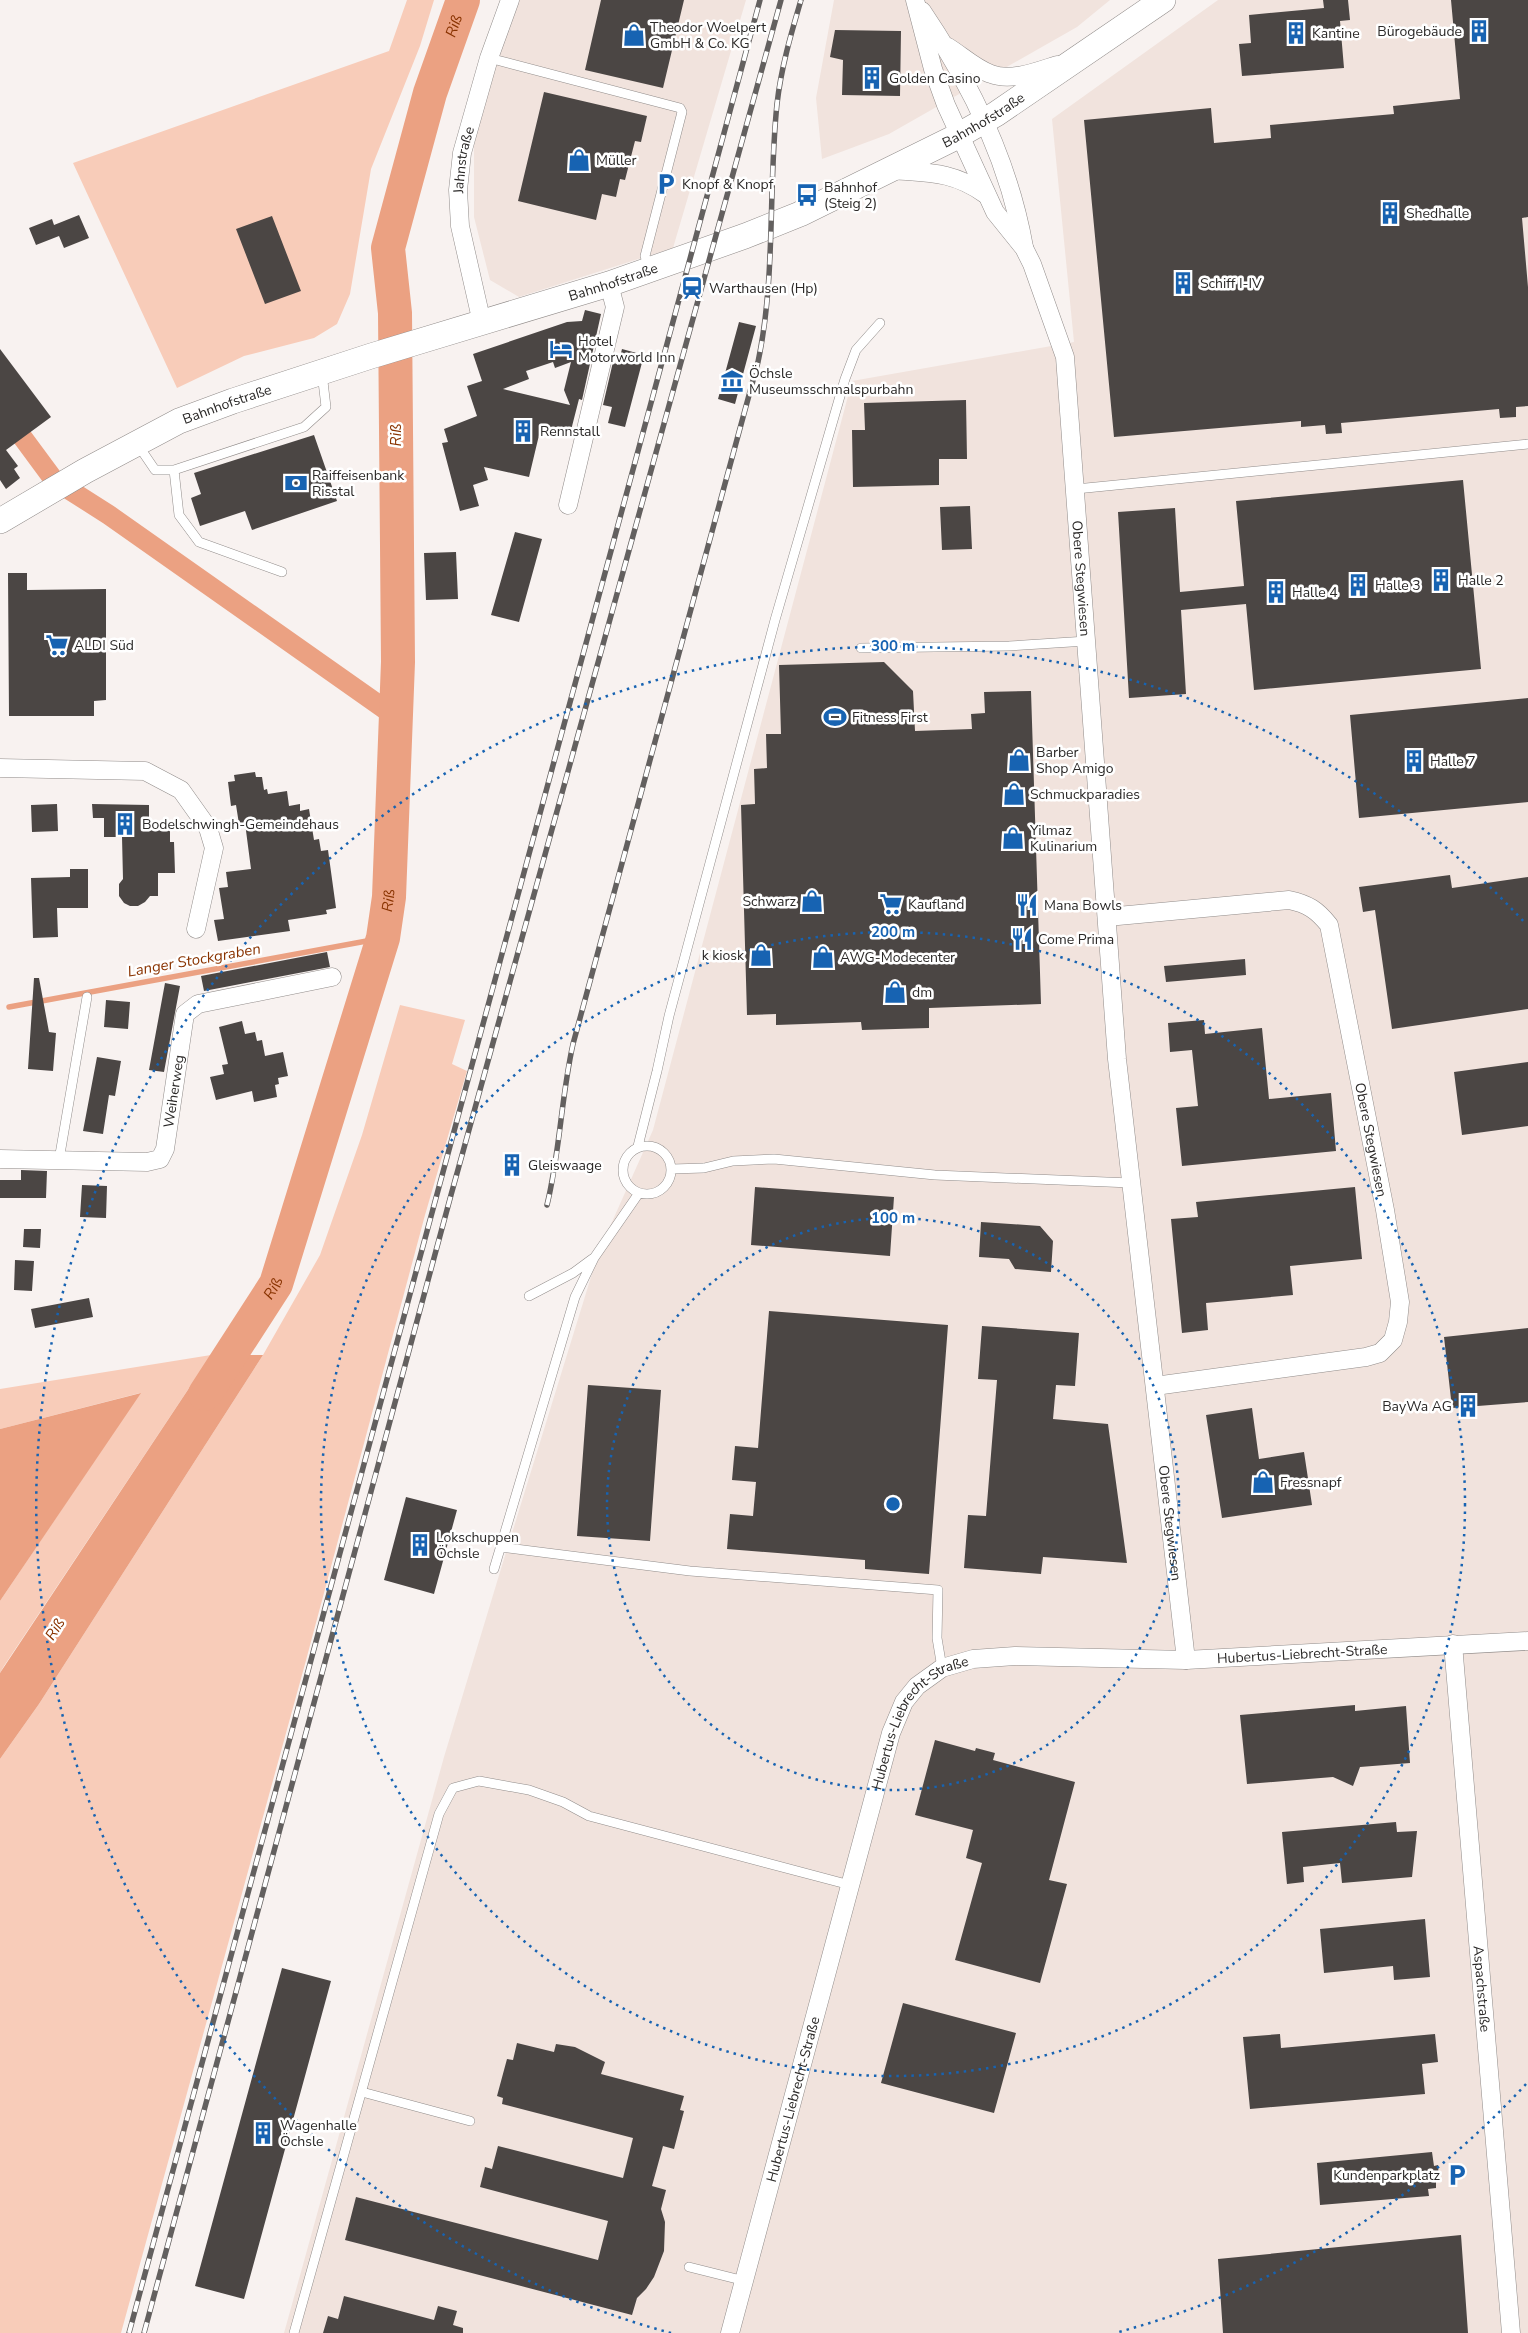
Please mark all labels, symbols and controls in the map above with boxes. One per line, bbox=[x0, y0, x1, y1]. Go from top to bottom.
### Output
water label: Riß bbox=[441, 12, 467, 40]
place label: Theodor Woelpert GmbH & Co. KG bbox=[650, 18, 766, 53]
building icon: Bürogebäude bbox=[1466, 18, 1492, 44]
building icon: Kantine bbox=[1283, 20, 1309, 46]
shop icon: Theodor Woelpert GmbH & Co. KG bbox=[621, 22, 647, 48]
place label: Bürogebäude bbox=[1377, 22, 1462, 41]
place label: Kantine bbox=[1312, 24, 1360, 43]
building icon: Golden Casino bbox=[859, 65, 885, 91]
place label: Golden Casino bbox=[889, 69, 981, 88]
street label: Bahnhofstraße bbox=[939, 88, 1028, 152]
street label: Jahnstraße bbox=[448, 124, 479, 195]
shop icon: Müller bbox=[566, 147, 592, 173]
place label: Müller bbox=[596, 151, 637, 170]
parking icon: Knopf & Knopf bbox=[653, 171, 679, 197]
place label: Knopf & Knopf bbox=[682, 175, 774, 194]
place label: Bahnhof (Steig 2) bbox=[824, 178, 877, 213]
bus stop icon: Bahnhof (Steig 2) bbox=[794, 182, 820, 208]
building icon: Shedhalle bbox=[1377, 200, 1403, 226]
place label: Shedhalle bbox=[1406, 204, 1469, 223]
street label: Bahnhofstraße bbox=[566, 258, 660, 305]
building icon: Schiff I-IV bbox=[1170, 270, 1196, 296]
place label: Schiff I-IV bbox=[1200, 274, 1262, 293]
station icon: Warthausen (Hp) bbox=[679, 275, 705, 301]
place label: Warthausen (Hp) bbox=[709, 279, 818, 298]
place label: Hotel Motorworld Inn bbox=[578, 332, 676, 367]
hotel icon: Hotel Motorworld Inn bbox=[548, 336, 574, 362]
place label: Öchsle Museumsschmalspurbahn bbox=[749, 364, 913, 399]
museum icon: Öchsle Museumsschmalspurbahn bbox=[719, 368, 745, 394]
street label: Bahnhofstraße bbox=[180, 380, 274, 428]
building icon: Rennstall bbox=[510, 418, 536, 444]
place label: Rennstall bbox=[540, 422, 601, 441]
water label: Riß bbox=[386, 424, 406, 446]
place label: Raiffeisenbank Risstal bbox=[312, 466, 405, 501]
bank icon: Raiffeisenbank Risstal bbox=[283, 470, 309, 496]
street label: Obere Stegwiesen bbox=[1068, 520, 1095, 637]
building icon: Halle 2 bbox=[1428, 567, 1454, 593]
place label: Halle 2 bbox=[1458, 571, 1504, 590]
building icon: Halle 3 bbox=[1345, 572, 1371, 598]
place label: Halle 3 bbox=[1375, 576, 1421, 595]
building icon: Halle 4 bbox=[1263, 579, 1289, 605]
place label: Halle 4 bbox=[1292, 583, 1338, 602]
supermarket icon: ALDI Süd bbox=[44, 632, 70, 658]
place label: ALDI Süd bbox=[74, 636, 134, 655]
text: 300 m bbox=[871, 636, 915, 656]
sports icon: Fitness First bbox=[822, 704, 848, 730]
place label: Fitness First bbox=[852, 708, 928, 727]
place label: Barber Shop Amigo bbox=[1036, 743, 1114, 778]
shop icon: Barber Shop Amigo bbox=[1006, 747, 1032, 773]
building icon: Halle 7 bbox=[1401, 748, 1427, 774]
place label: Halle 7 bbox=[1430, 752, 1476, 771]
shop icon: Schmuckparadies bbox=[1001, 781, 1027, 807]
place label: Schmuckparadies bbox=[1030, 785, 1140, 804]
building icon: Bodelschwingh-Gemeindehaus bbox=[112, 811, 138, 837]
place label: Bodelschwingh-Gemeindehaus bbox=[142, 815, 339, 834]
place label: Yilmaz Kulinarium bbox=[1029, 821, 1097, 856]
shop icon: Yilmaz Kulinarium bbox=[1000, 825, 1026, 851]
shop icon: Schwarz bbox=[799, 888, 825, 914]
water label: Riß bbox=[377, 889, 399, 913]
supermarket icon: Kaufland bbox=[878, 891, 904, 917]
place label: Schwarz bbox=[742, 892, 797, 911]
restaurant icon: Mana Bowls bbox=[1014, 892, 1040, 918]
place label: Kaufland bbox=[908, 895, 964, 914]
place label: Mana Bowls bbox=[1044, 896, 1122, 915]
text: 200 m bbox=[871, 922, 915, 942]
restaurant icon: Come Prima bbox=[1009, 926, 1035, 952]
place label: Come Prima bbox=[1038, 930, 1114, 949]
water label: Langer Stockgraben bbox=[126, 938, 262, 982]
shop icon: k kiosk bbox=[748, 942, 774, 968]
shop icon: AWG-Modecenter bbox=[810, 944, 836, 970]
place label: k kiosk bbox=[702, 946, 745, 965]
place label: AWG-Modecenter bbox=[840, 948, 955, 967]
shop icon: dm bbox=[882, 979, 908, 1005]
place label: dm bbox=[912, 983, 932, 1002]
street label: Weiherweg bbox=[159, 1053, 188, 1129]
street label: Obere Stegwiesen bbox=[1351, 1081, 1392, 1199]
building icon: Gleiswaage bbox=[499, 1152, 525, 1178]
place label: Gleiswaage bbox=[528, 1156, 602, 1175]
text: 100 m bbox=[871, 1208, 915, 1228]
water label: Riß bbox=[259, 1275, 287, 1303]
building icon: BayWa AG bbox=[1455, 1393, 1481, 1419]
place label: BayWa AG bbox=[1382, 1397, 1452, 1416]
street label: Obere Stegwiesen bbox=[1154, 1464, 1186, 1582]
shop icon: Fressnapf bbox=[1250, 1469, 1276, 1495]
place label: Fressnapf bbox=[1280, 1473, 1342, 1492]
centre of rings bbox=[884, 1495, 902, 1513]
place label: Lokschuppen Öchsle bbox=[436, 1528, 519, 1563]
building icon: Lokschuppen Öchsle bbox=[407, 1532, 433, 1558]
water label: Riß bbox=[40, 1614, 70, 1644]
street label: Hubertus-Liebrecht-Straße bbox=[1216, 1639, 1388, 1668]
street label: Hubertus-Liebrecht-Straße bbox=[867, 1651, 971, 1792]
street label: Aspachstraße bbox=[1469, 1945, 1495, 2033]
street label: Hubertus-Liebrecht-Straße bbox=[761, 2014, 824, 2184]
place label: Wagenhalle Öchsle bbox=[280, 2116, 357, 2151]
building icon: Wagenhalle Öchsle bbox=[250, 2120, 276, 2146]
parking icon: Kundenparkplatz bbox=[1444, 2162, 1470, 2188]
place label: Kundenparkplatz bbox=[1333, 2166, 1441, 2185]

